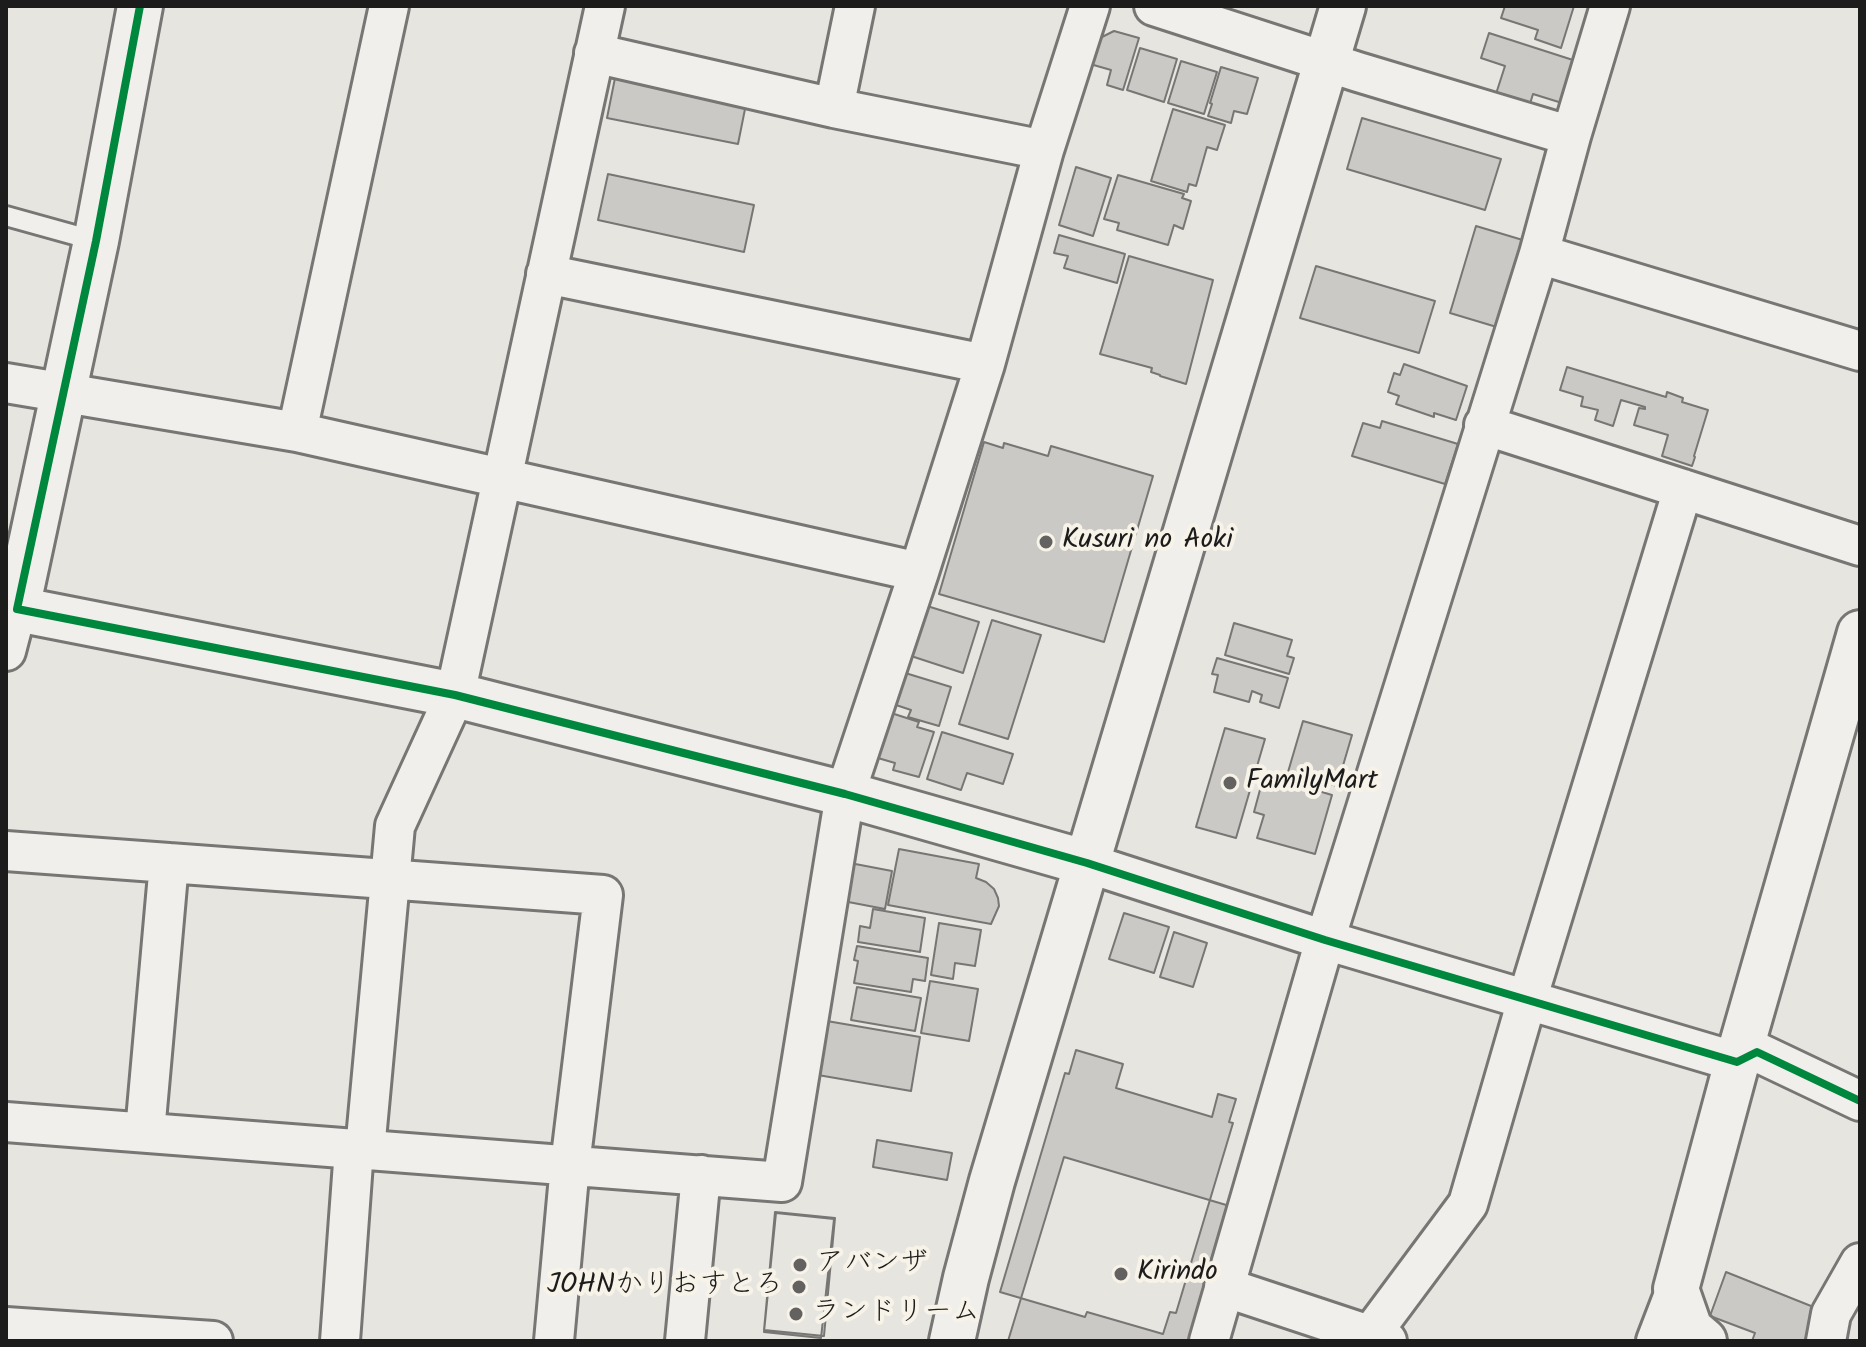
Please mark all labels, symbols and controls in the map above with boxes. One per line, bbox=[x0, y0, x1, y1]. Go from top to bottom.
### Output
place label: Kusuri no Aoki bbox=[1062, 525, 1233, 559]
marker: Kusuri no Aoki bbox=[1037, 533, 1055, 551]
place label: FamilyMart bbox=[1246, 766, 1378, 800]
marker: FamilyMart bbox=[1221, 774, 1239, 792]
place label: アバンザ bbox=[816, 1248, 928, 1282]
marker: アバンザ bbox=[791, 1256, 809, 1274]
place label: Kirindo bbox=[1137, 1257, 1218, 1291]
marker: Kirindo bbox=[1112, 1265, 1130, 1283]
place label: JOHNかりおすとろ bbox=[547, 1270, 783, 1304]
marker: JOHNかりおすとろ bbox=[790, 1278, 808, 1296]
place label: ランドリーム bbox=[812, 1297, 980, 1331]
marker: ランドリーム bbox=[787, 1305, 805, 1323]

